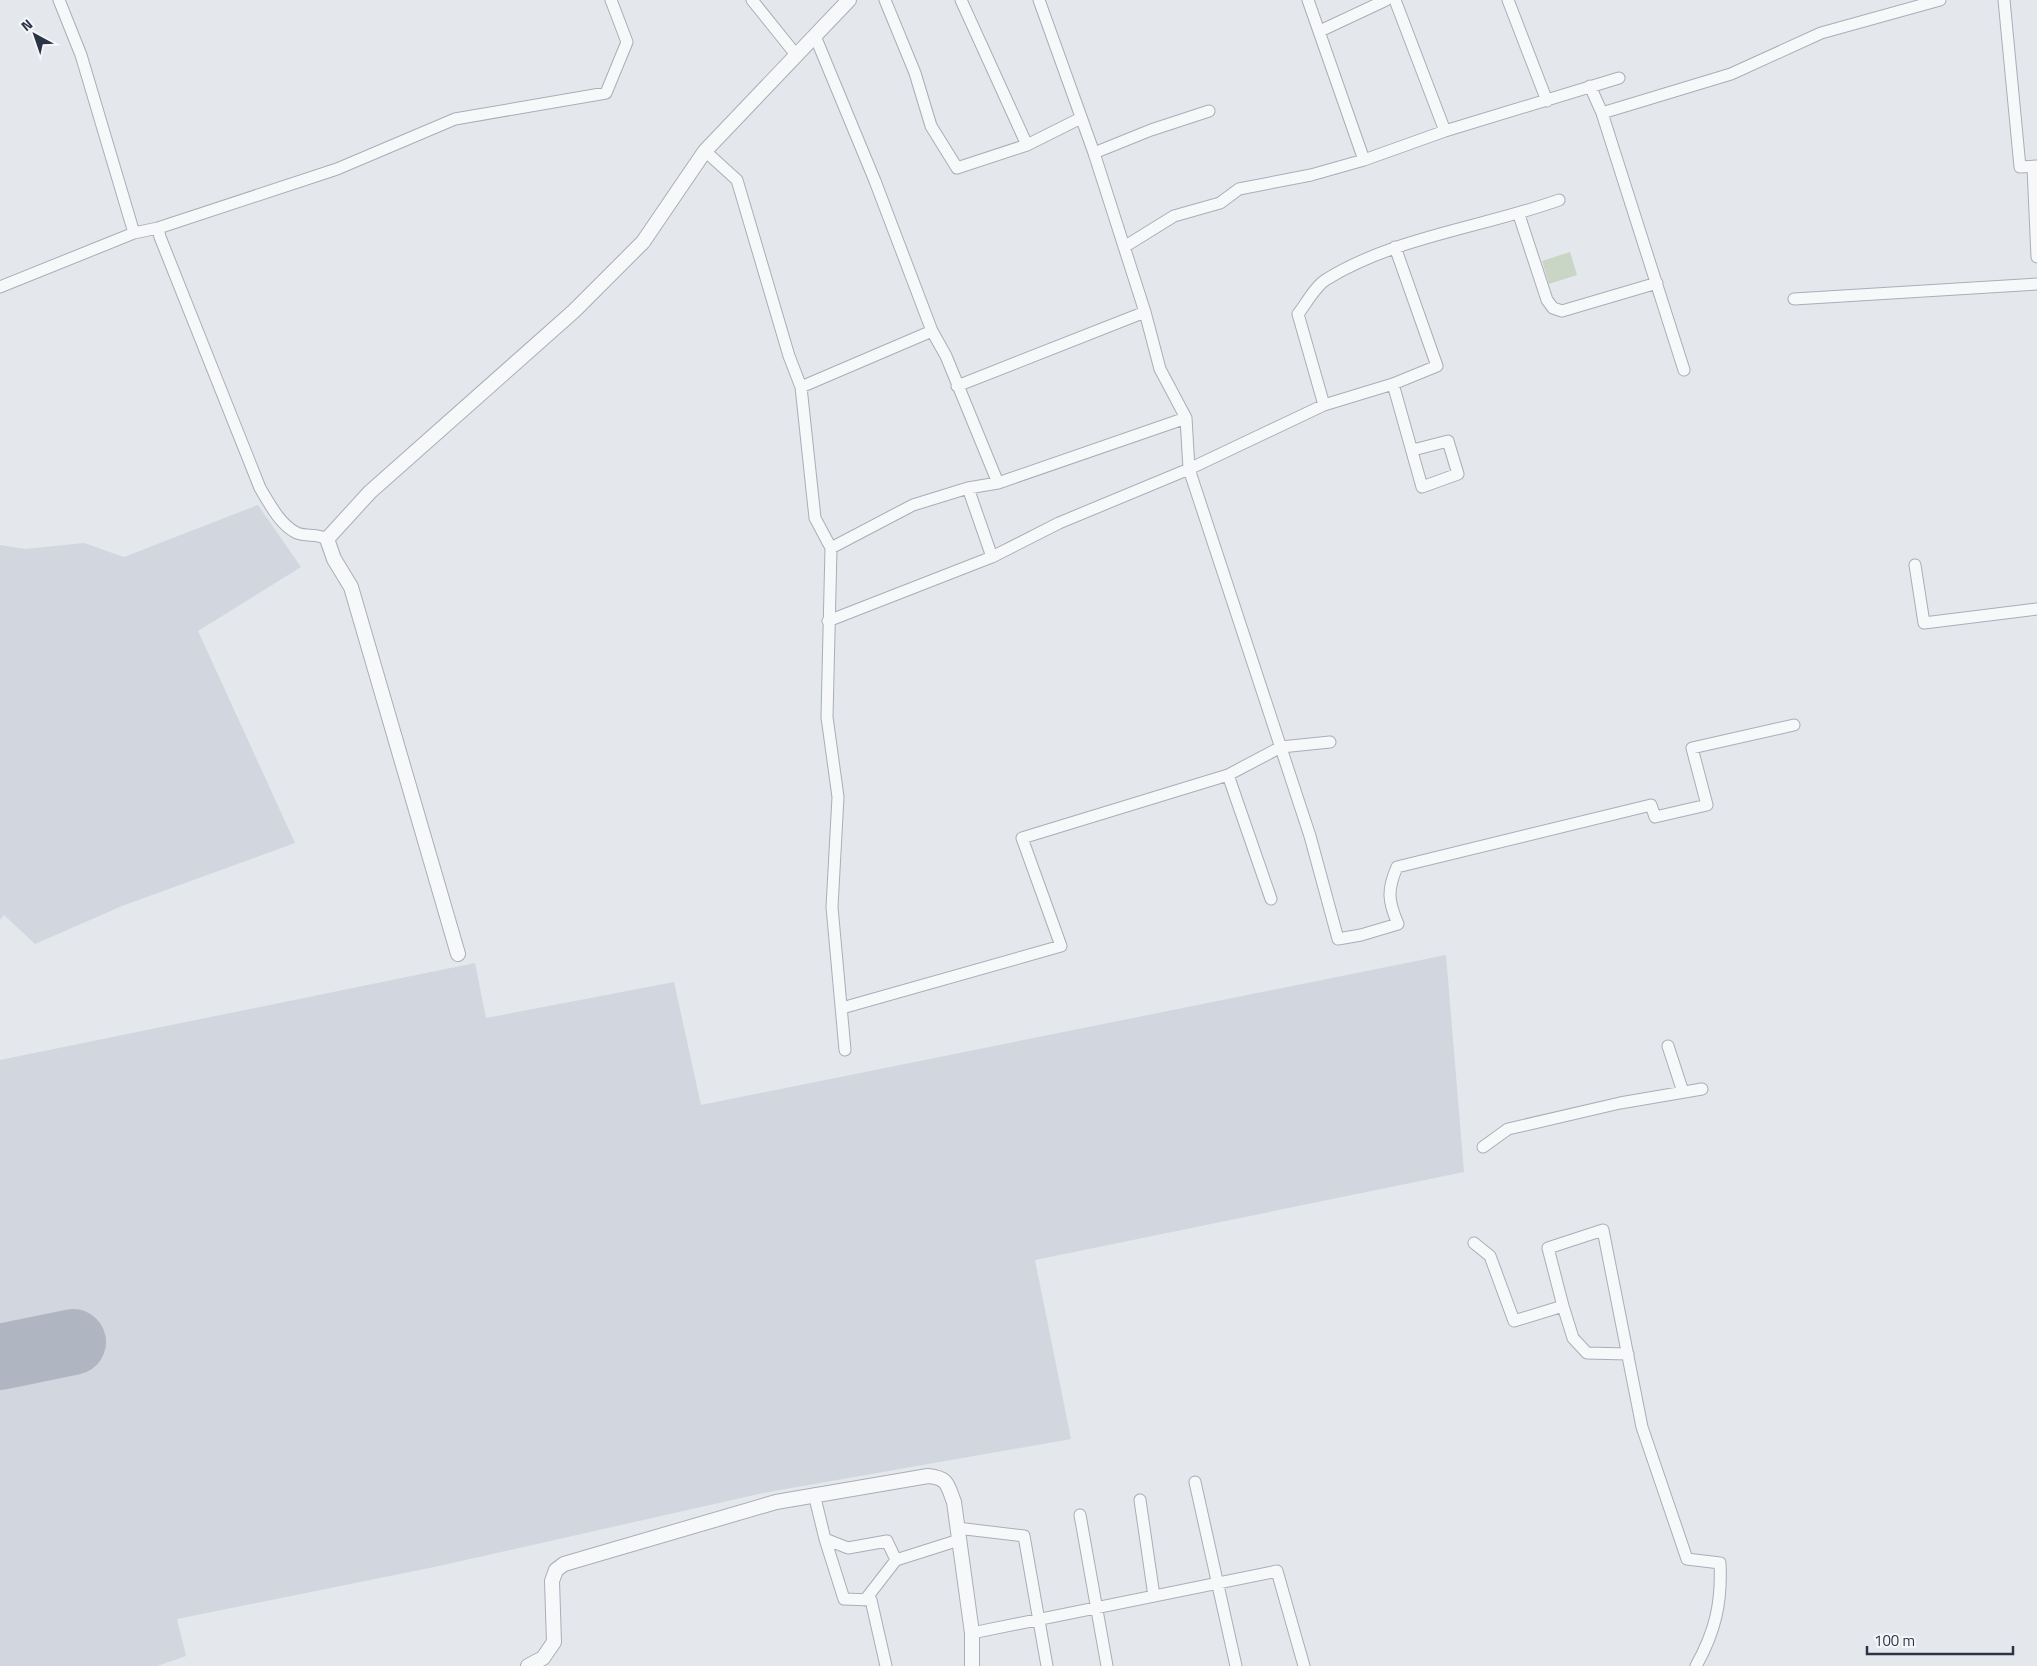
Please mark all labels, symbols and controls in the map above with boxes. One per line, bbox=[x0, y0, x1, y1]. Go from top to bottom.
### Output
north arrow bbox=[10, 10, 60, 60]
text: N bbox=[16, 13, 37, 36]
scale bar bbox=[1867, 1624, 2013, 1656]
text: 100 m bbox=[1874, 1629, 1915, 1652]

